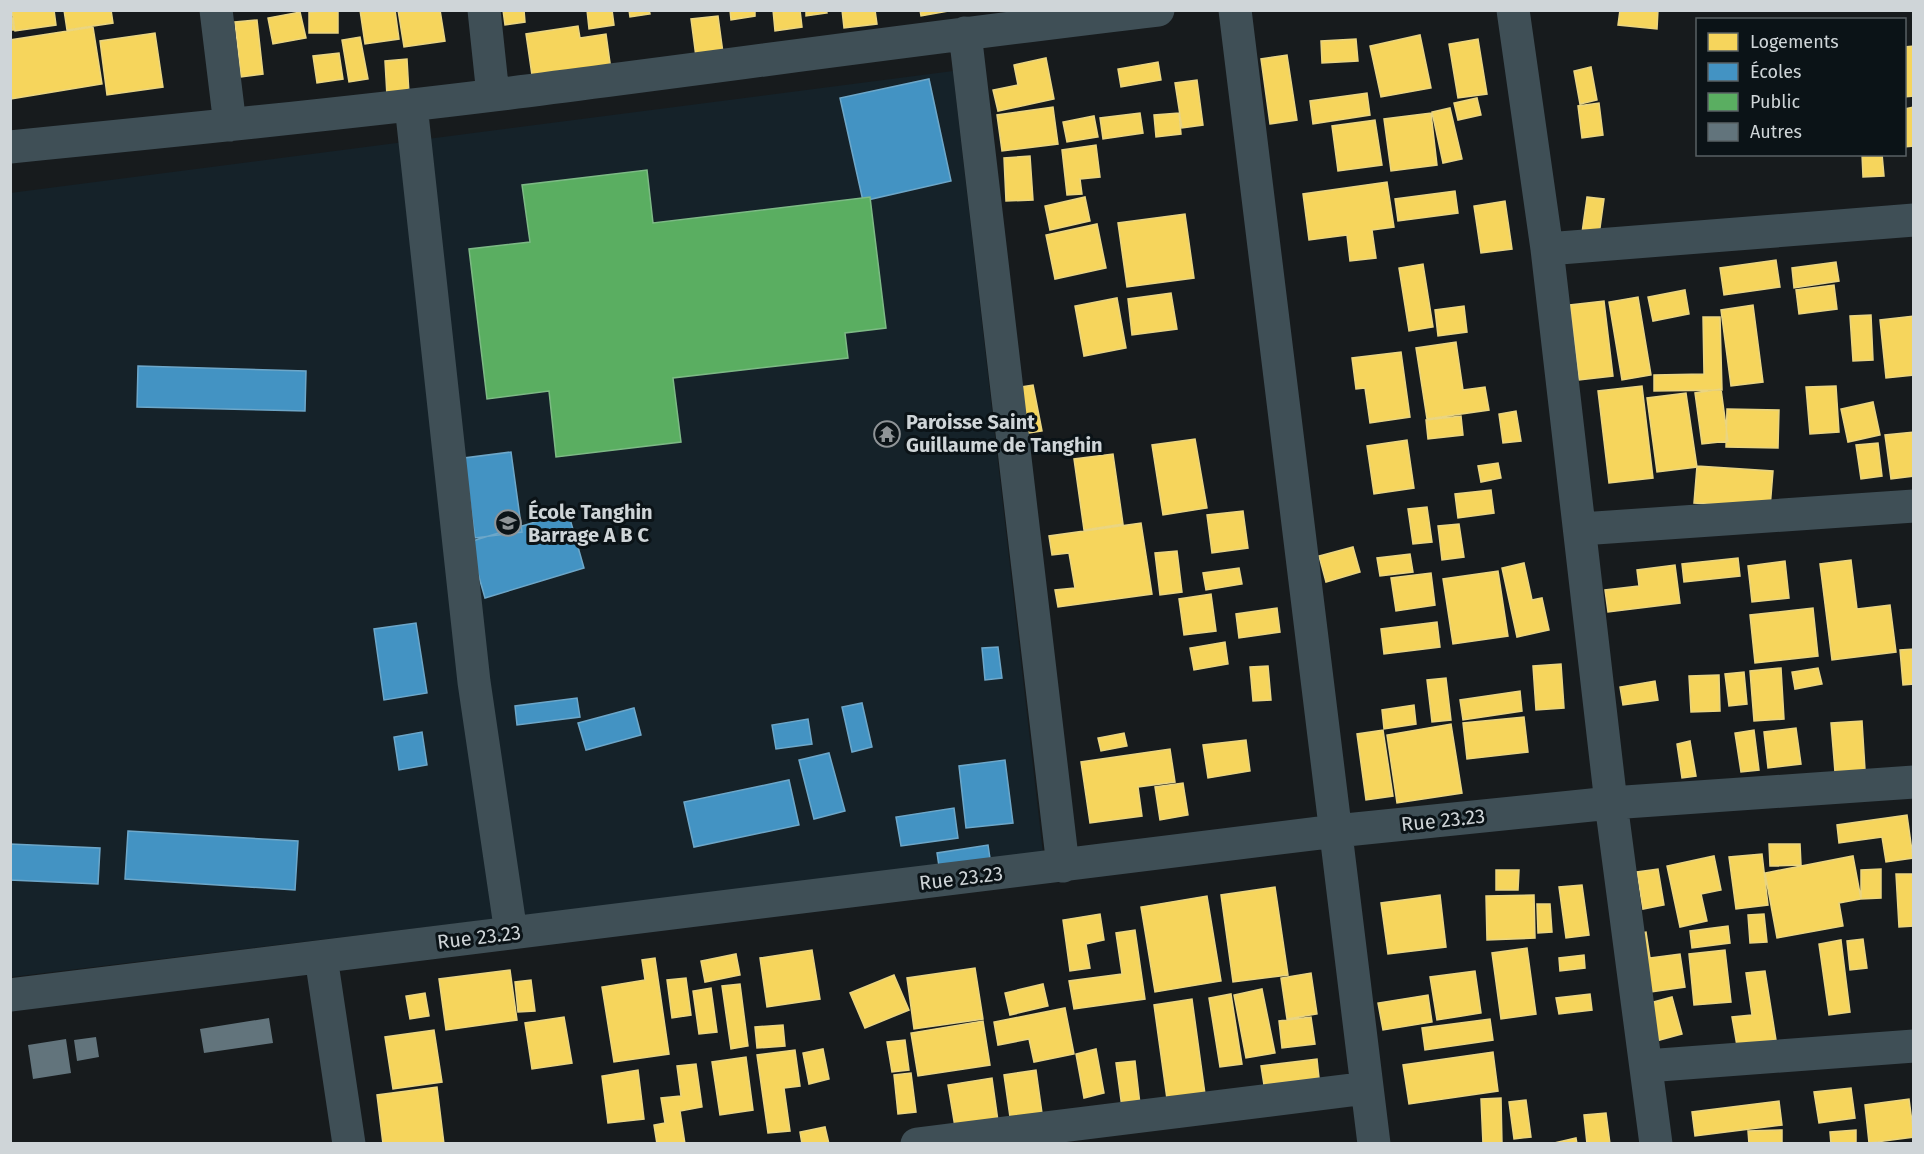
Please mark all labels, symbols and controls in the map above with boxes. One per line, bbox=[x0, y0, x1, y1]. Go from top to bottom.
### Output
legend bbox=[1696, 18, 1906, 156]
text: Logements bbox=[1750, 31, 1839, 53]
text: Écoles bbox=[1750, 60, 1801, 83]
text: Public bbox=[1750, 91, 1800, 113]
text: Autres bbox=[1750, 121, 1802, 143]
place label: Paroisse Saint Guillaume de Tanghin bbox=[906, 410, 1103, 457]
temple icon: Paroisse Saint Guillaume de Tanghin bbox=[872, 419, 902, 449]
place label: École Tanghin Barrage A B C bbox=[528, 499, 653, 547]
school or university icon: École Tanghin Barrage A B C bbox=[493, 508, 523, 538]
street label: Rue 23.23 bbox=[1400, 804, 1486, 836]
street label: Rue 23.23 bbox=[918, 861, 1004, 895]
street label: Rue 23.23 bbox=[436, 920, 522, 954]

